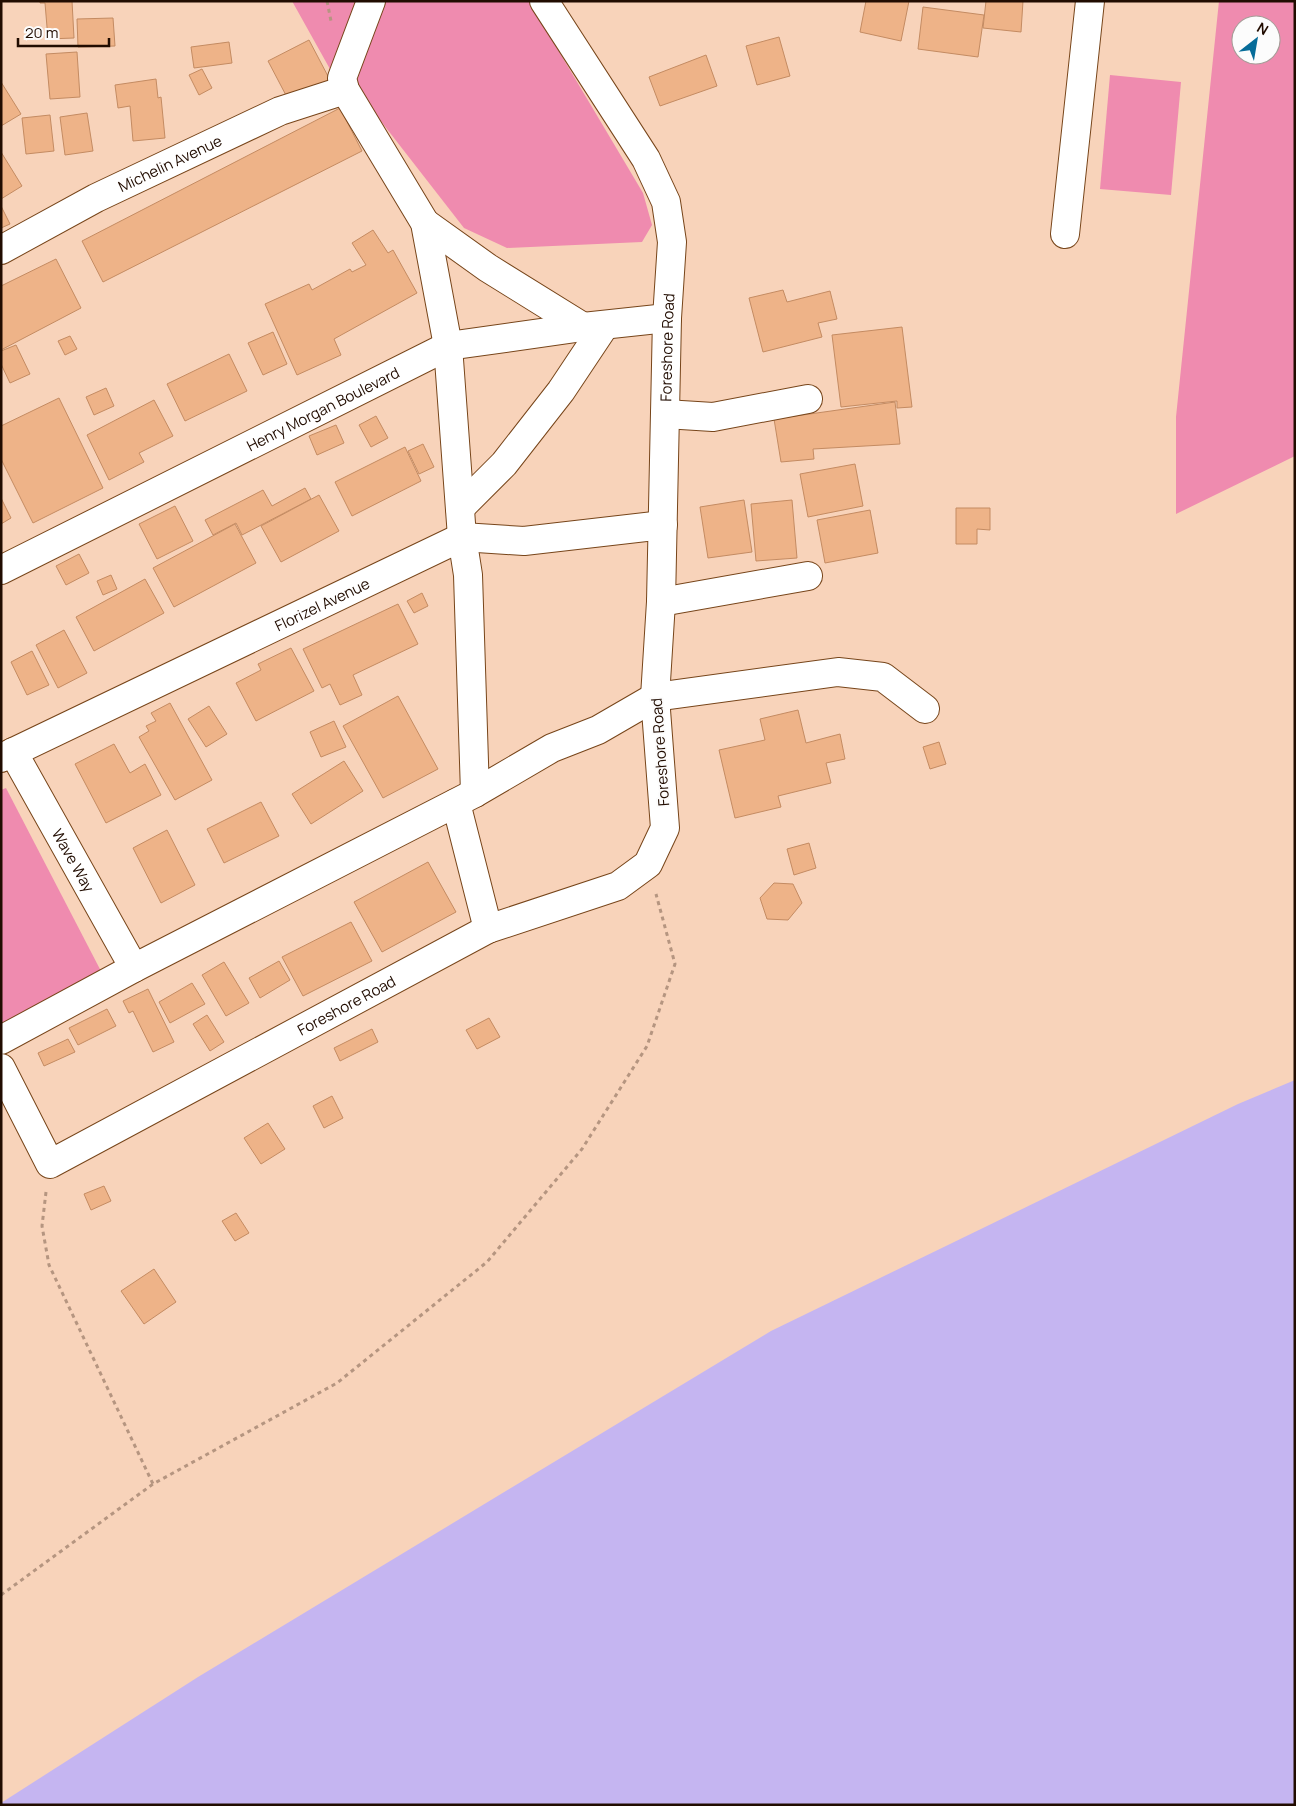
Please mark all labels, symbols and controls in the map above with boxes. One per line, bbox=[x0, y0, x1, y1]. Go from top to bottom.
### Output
scale bar bbox=[18, 15, 109, 47]
north arrow bbox=[1231, 15, 1281, 65]
text: N bbox=[1254, 18, 1272, 39]
text: 20 m bbox=[25, 22, 58, 43]
street label: Michelin Avenue bbox=[115, 129, 225, 197]
street label: Foreshore Road bbox=[655, 293, 679, 402]
street label: Henry Morgan Boulevard bbox=[243, 362, 403, 456]
street label: Florizel Avenue bbox=[271, 572, 373, 636]
street label: Foreshore Road bbox=[646, 697, 674, 807]
street label: Wave Way bbox=[47, 825, 100, 896]
street label: Foreshore Road bbox=[293, 970, 399, 1040]

